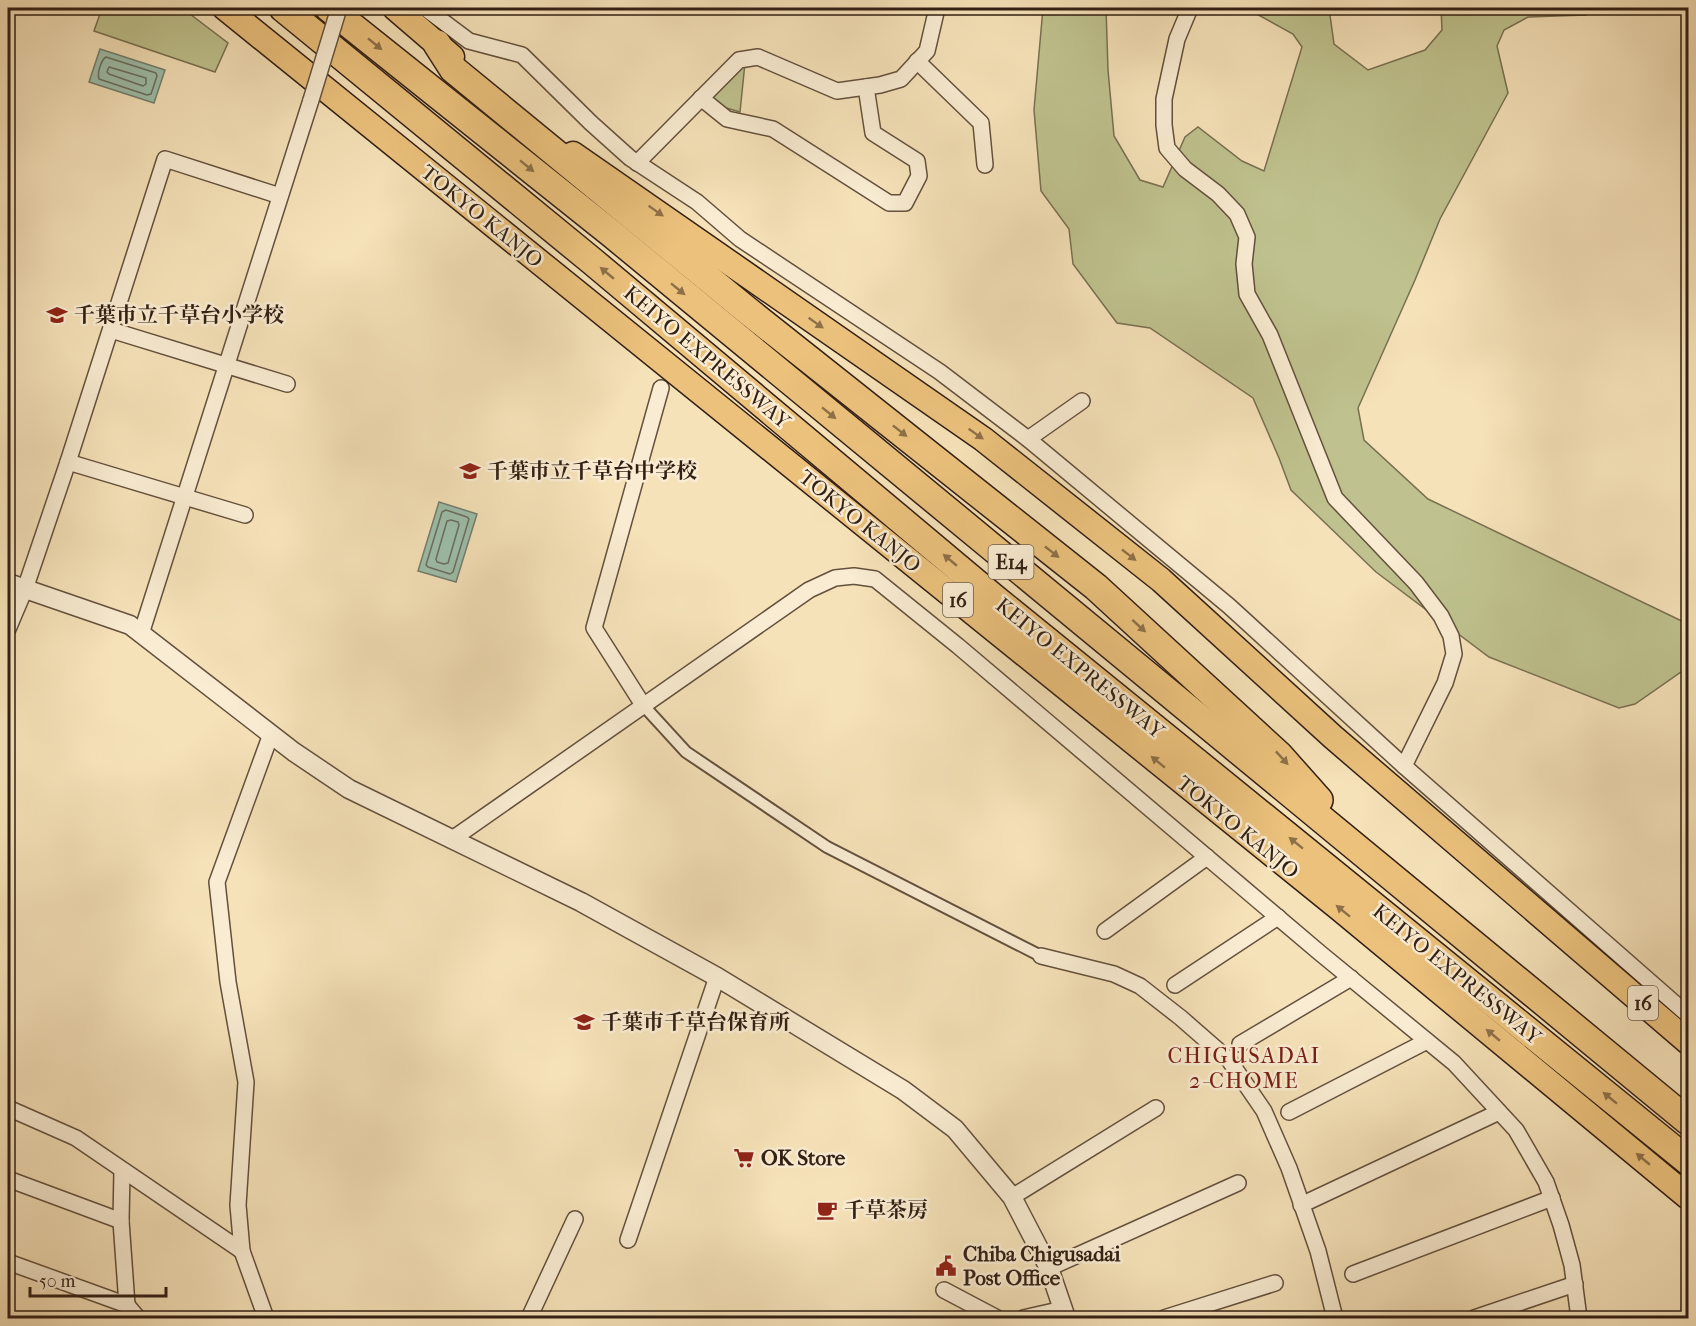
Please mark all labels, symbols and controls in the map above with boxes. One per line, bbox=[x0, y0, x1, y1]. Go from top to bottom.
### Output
one-way arrow bbox=[367, 38, 382, 50]
one-way arrow bbox=[519, 159, 534, 172]
street label: TOKYO KANJO bbox=[416, 160, 548, 272]
one-way arrow bbox=[648, 205, 664, 217]
one-way arrow bbox=[600, 267, 615, 280]
street label: KEIYO EXPRESSWAY bbox=[619, 280, 796, 434]
one-way arrow bbox=[670, 282, 685, 295]
school or university icon: 千葉市立千草台小学校 bbox=[45, 303, 69, 327]
place label: 千葉市立千草台小学校 bbox=[74, 303, 284, 327]
one-way arrow bbox=[809, 316, 824, 328]
one-way arrow bbox=[821, 406, 837, 419]
one-way arrow bbox=[892, 424, 907, 437]
one-way arrow bbox=[968, 428, 984, 439]
school or university icon: 千葉市立千草台中学校 bbox=[458, 459, 482, 483]
place label: 千葉市立千草台中学校 bbox=[487, 459, 697, 483]
street label: TOKYO KANJO bbox=[794, 465, 926, 577]
road number: E14 bbox=[988, 545, 1034, 579]
one-way arrow bbox=[1045, 546, 1060, 558]
one-way arrow bbox=[1122, 548, 1137, 560]
one-way arrow bbox=[943, 554, 958, 567]
road number: 16 bbox=[943, 583, 973, 617]
street label: KEIYO EXPRESSWAY bbox=[991, 593, 1170, 744]
one-way arrow bbox=[1131, 619, 1146, 633]
one-way arrow bbox=[1275, 750, 1288, 765]
one-way arrow bbox=[1151, 756, 1166, 769]
street label: TOKYO KANJO bbox=[1172, 771, 1304, 883]
one-way arrow bbox=[1288, 837, 1304, 850]
street label: KEIYO EXPRESSWAY bbox=[1368, 899, 1547, 1050]
one-way arrow bbox=[1335, 905, 1350, 918]
road number: 16 bbox=[1628, 986, 1658, 1020]
school or university icon: 千葉市千草台保育所 bbox=[572, 1010, 596, 1034]
place label: 千葉市千草台保育所 bbox=[601, 1010, 790, 1034]
one-way arrow bbox=[1486, 1029, 1501, 1042]
district label: CHIGUSADAI 2-CHOME bbox=[1168, 1043, 1321, 1094]
one-way arrow bbox=[1603, 1092, 1618, 1105]
supermarket icon: OK Store bbox=[732, 1146, 756, 1170]
place label: OK Store bbox=[761, 1146, 846, 1170]
one-way arrow bbox=[1635, 1153, 1651, 1166]
cafe icon: 千草茶房 bbox=[815, 1198, 839, 1222]
place label: 千草茶房 bbox=[844, 1198, 928, 1222]
place label: Chiba Chigusadai Post Office bbox=[963, 1242, 1121, 1290]
public building icon: Chiba Chigusadai Post Office bbox=[934, 1254, 958, 1278]
scale bar bbox=[30, 1260, 166, 1298]
text: 50 m bbox=[39, 1271, 76, 1292]

